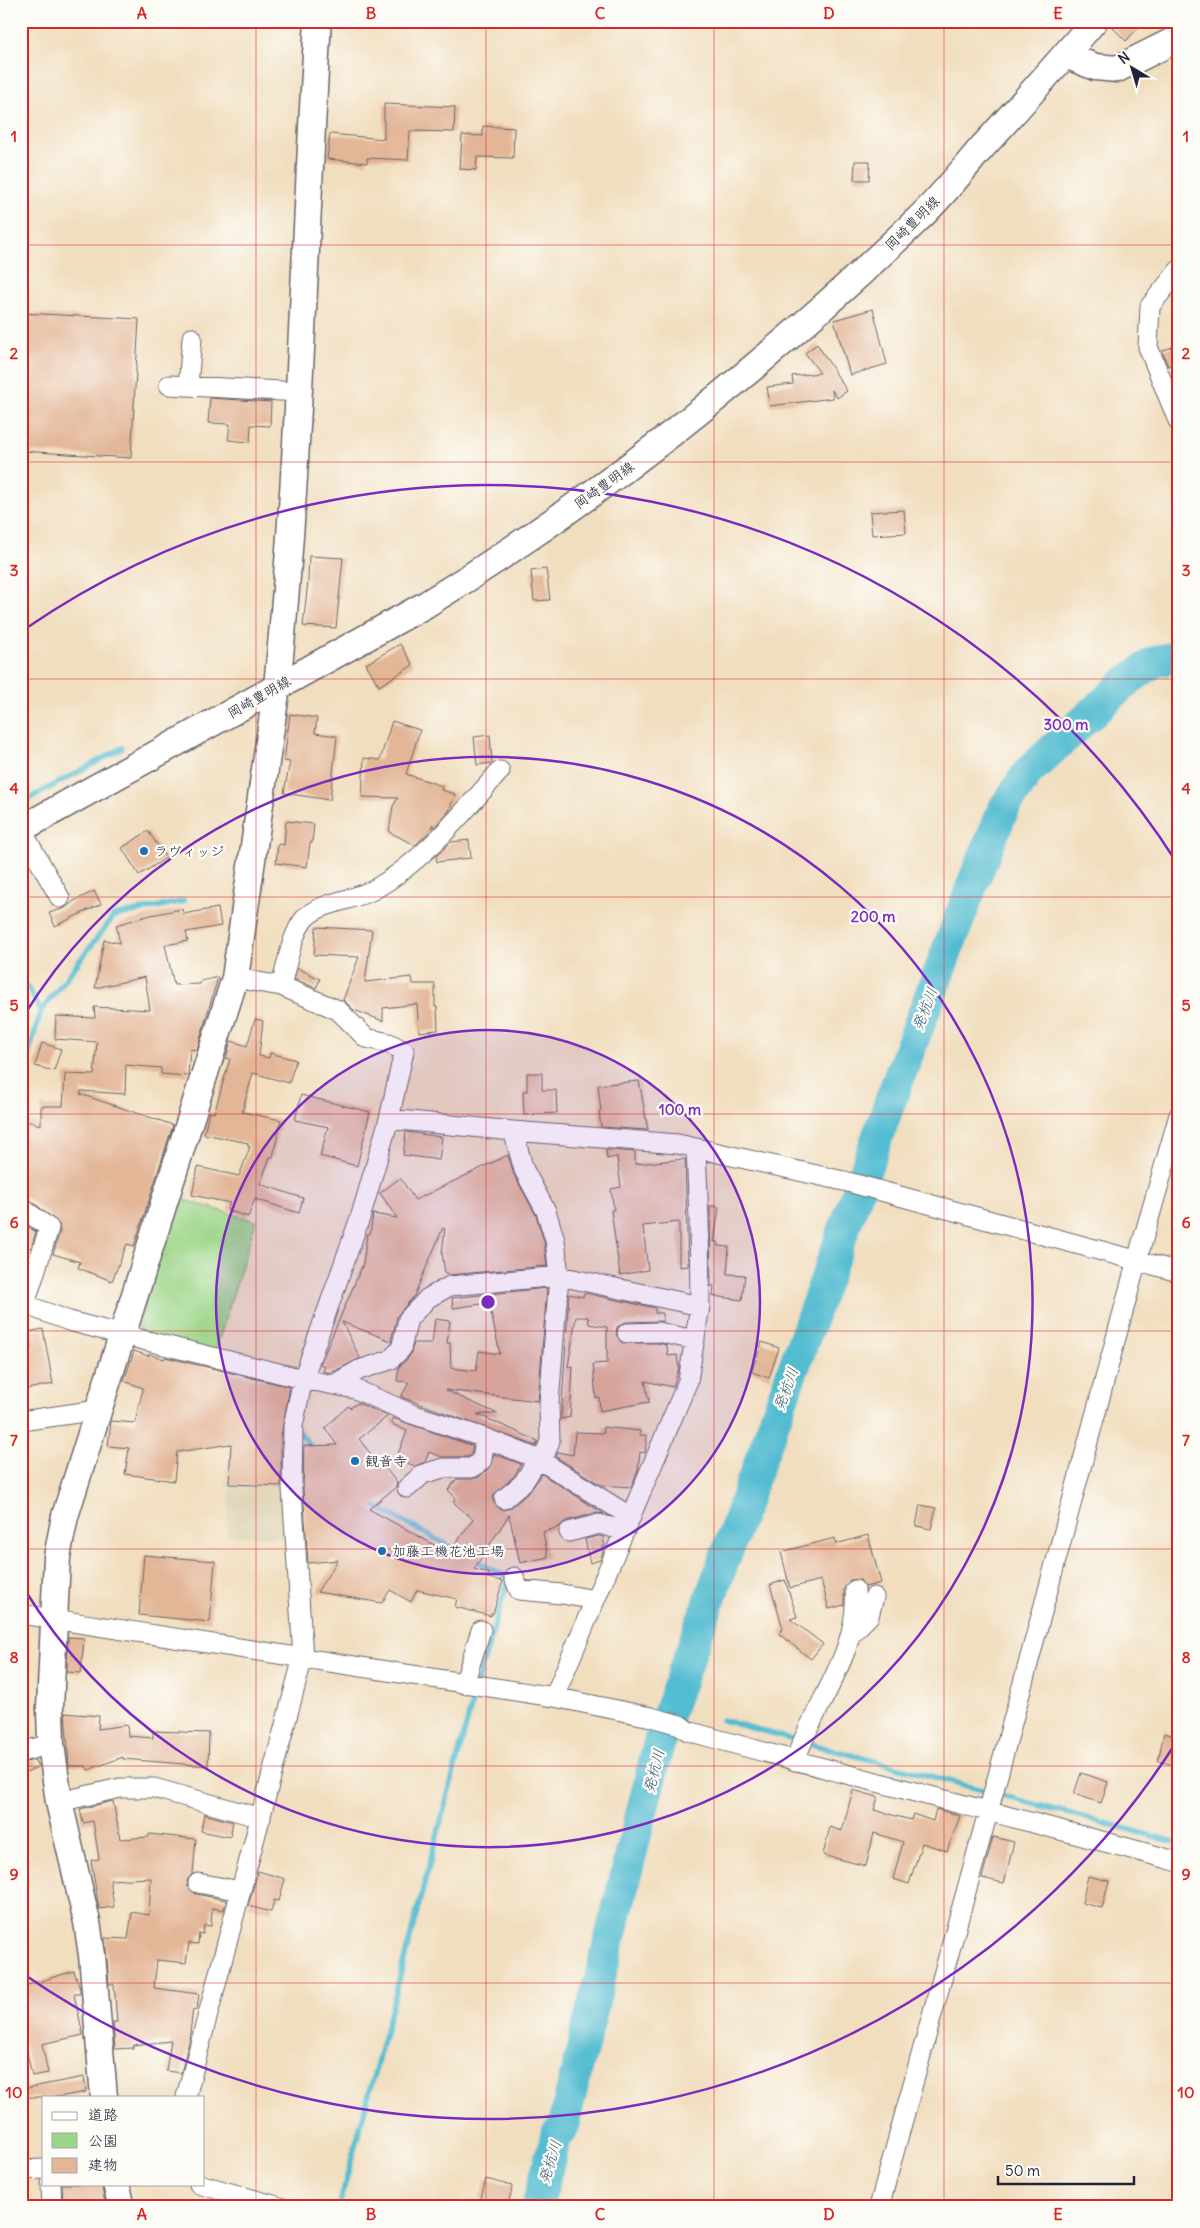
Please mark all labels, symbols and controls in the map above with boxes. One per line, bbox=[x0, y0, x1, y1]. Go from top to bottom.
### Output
text: A bbox=[137, 3, 147, 23]
text: B bbox=[366, 3, 377, 23]
text: C bbox=[595, 3, 606, 23]
text: D bbox=[823, 3, 835, 23]
text: E bbox=[1053, 3, 1063, 23]
north arrow bbox=[1108, 42, 1158, 92]
text: N bbox=[1115, 48, 1133, 68]
text: 1 bbox=[11, 126, 17, 146]
text: 1 bbox=[1183, 126, 1189, 146]
street label: 岡崎豊明線 bbox=[881, 192, 943, 254]
text: 2 bbox=[10, 343, 19, 363]
text: 2 bbox=[1182, 343, 1191, 363]
street label: 岡崎豊明線 bbox=[570, 457, 638, 513]
text: 3 bbox=[9, 560, 19, 580]
text: 3 bbox=[1181, 560, 1191, 580]
street label: 岡崎豊明線 bbox=[224, 672, 294, 722]
text: 300 m bbox=[1044, 715, 1089, 734]
text: 4 bbox=[9, 778, 19, 798]
text: 4 bbox=[1181, 778, 1191, 798]
place label: ラヴィッジ bbox=[154, 842, 224, 860]
marker: ラヴィッジ bbox=[138, 845, 150, 857]
text: 200 m bbox=[851, 907, 895, 926]
water label: 発杭川 bbox=[908, 984, 941, 1033]
text: 5 bbox=[9, 995, 19, 1015]
text: 5 bbox=[1181, 995, 1191, 1015]
text: 100 m bbox=[659, 1100, 701, 1119]
text: 6 bbox=[9, 1212, 19, 1232]
text: 6 bbox=[1181, 1212, 1191, 1232]
centre of rings bbox=[479, 1293, 497, 1311]
water label: 発杭川 bbox=[769, 1364, 802, 1413]
text: 7 bbox=[10, 1430, 18, 1450]
text: 7 bbox=[1182, 1430, 1190, 1450]
place label: 観音寺 bbox=[365, 1452, 407, 1470]
marker: 観音寺 bbox=[349, 1455, 361, 1467]
place label: 加藤工機花池工場 bbox=[392, 1542, 504, 1560]
marker: 加藤工機花池工場 bbox=[376, 1545, 388, 1557]
text: 8 bbox=[9, 1647, 19, 1667]
text: 8 bbox=[1181, 1647, 1191, 1667]
water label: 発杭川 bbox=[639, 1747, 668, 1795]
text: 9 bbox=[9, 1864, 19, 1884]
text: 9 bbox=[1181, 1864, 1191, 1884]
text: 10 bbox=[6, 2082, 22, 2102]
text: 10 bbox=[1178, 2082, 1194, 2102]
legend bbox=[42, 2096, 205, 2186]
text: 道路 bbox=[88, 2105, 118, 2124]
text: 公園 bbox=[88, 2131, 118, 2150]
water label: 発杭川 bbox=[534, 2138, 565, 2186]
scale bar bbox=[998, 2153, 1134, 2185]
text: 建物 bbox=[88, 2155, 118, 2174]
text: 50 m bbox=[1005, 2161, 1040, 2180]
text: A bbox=[137, 2204, 147, 2224]
text: B bbox=[366, 2204, 377, 2224]
text: C bbox=[595, 2204, 606, 2224]
text: D bbox=[823, 2204, 835, 2224]
text: E bbox=[1053, 2204, 1063, 2224]

